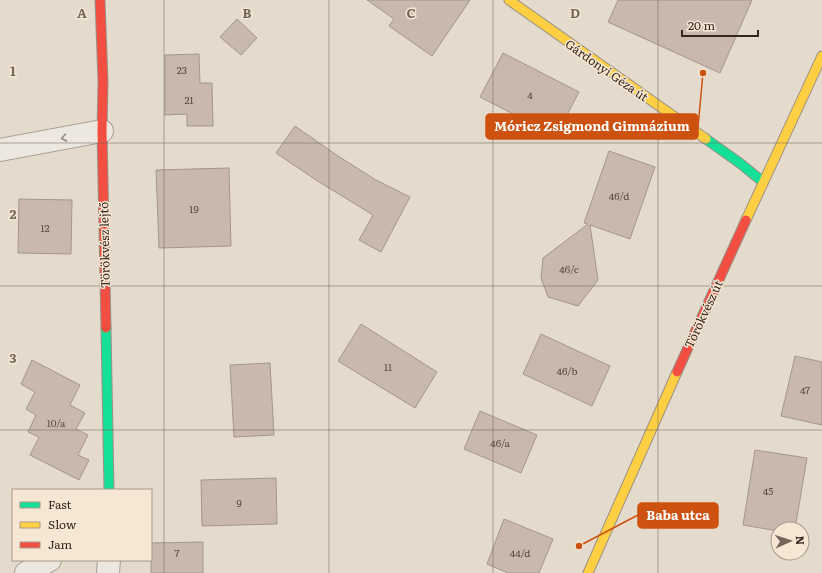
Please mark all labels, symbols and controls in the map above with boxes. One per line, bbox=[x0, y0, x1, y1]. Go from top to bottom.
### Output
text: A bbox=[77, 3, 87, 22]
text: B bbox=[243, 3, 252, 22]
text: C bbox=[406, 3, 416, 22]
text: D bbox=[570, 3, 580, 22]
scale bar bbox=[682, 12, 758, 38]
text: 20 m bbox=[688, 16, 715, 34]
street label: Gárdonyi Géza út bbox=[562, 35, 652, 105]
text: 1 bbox=[10, 61, 16, 80]
house number: 23 bbox=[177, 62, 187, 77]
house number: 4 bbox=[527, 87, 533, 102]
house number: 21 bbox=[184, 92, 194, 107]
callout: Móricz Zsigmond Gimnázium bbox=[486, 114, 698, 139]
text: Móricz Zsigmond Gimnázium bbox=[494, 116, 690, 135]
one-way arrow bbox=[61, 134, 67, 142]
house number: 46/d bbox=[609, 188, 629, 203]
house number: 19 bbox=[189, 201, 199, 216]
street label: Törökvész lejtő bbox=[94, 202, 114, 288]
text: 2 bbox=[10, 204, 17, 223]
house number: 12 bbox=[40, 220, 50, 235]
house number: 46/c bbox=[559, 261, 579, 276]
street label: Törökvész út bbox=[679, 277, 727, 351]
text: 3 bbox=[9, 348, 17, 367]
house number: 11 bbox=[384, 359, 392, 374]
house number: 46/b bbox=[556, 363, 578, 378]
house number: 47 bbox=[800, 382, 810, 397]
house number: 10/a bbox=[47, 415, 66, 430]
house number: 46/a bbox=[490, 435, 510, 450]
house number: 45 bbox=[763, 483, 773, 498]
legend bbox=[12, 489, 152, 561]
text: Fast bbox=[48, 495, 72, 513]
house number: 9 bbox=[236, 495, 242, 510]
callout: Baba utca bbox=[638, 503, 718, 528]
text: Baba utca bbox=[646, 505, 710, 524]
text: Slow bbox=[48, 515, 77, 533]
north arrow bbox=[770, 521, 810, 561]
text: Jam bbox=[48, 535, 73, 553]
text: N bbox=[793, 535, 809, 545]
house number: 7 bbox=[174, 545, 180, 560]
house number: 44/d bbox=[510, 545, 530, 560]

